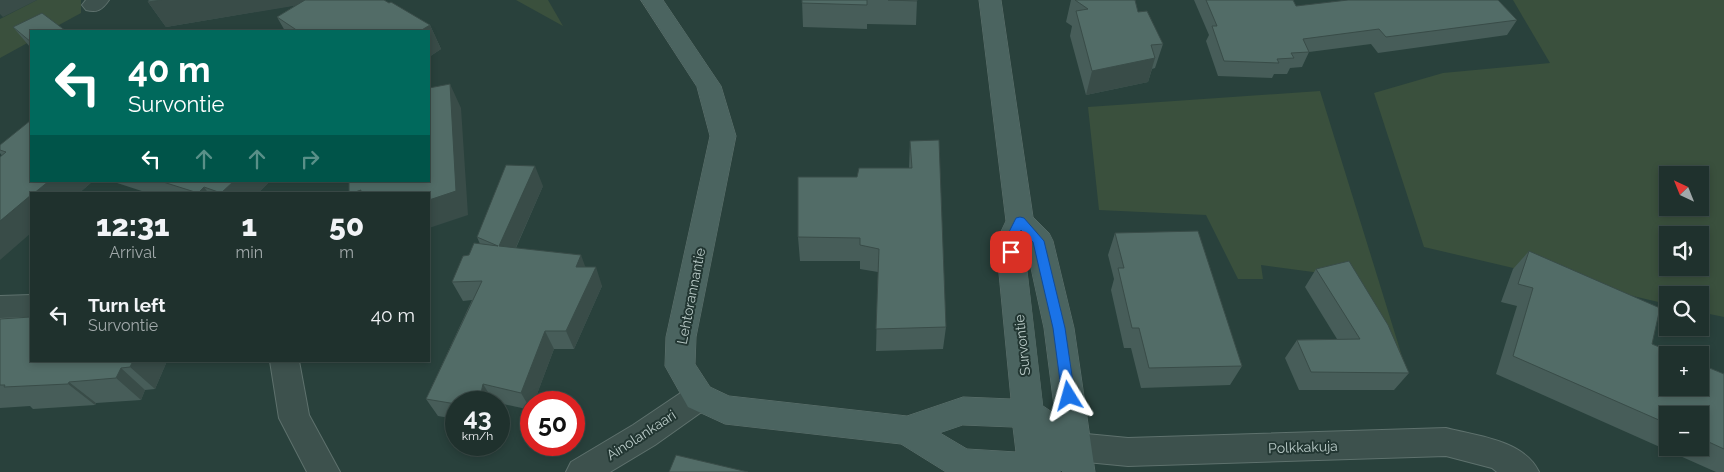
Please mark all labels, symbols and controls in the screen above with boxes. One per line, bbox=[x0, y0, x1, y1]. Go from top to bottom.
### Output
text: 40 m bbox=[128, 49, 210, 90]
icon: left bbox=[45, 50, 110, 115]
text: Survontie bbox=[128, 91, 224, 117]
icon: left bbox=[137, 145, 165, 173]
icon: ahead bbox=[190, 145, 218, 173]
icon: ahead bbox=[243, 145, 271, 173]
icon: right bbox=[296, 145, 324, 173]
north arrow bbox=[1659, 166, 1709, 216]
map controls bbox=[1659, 166, 1709, 456]
text: 12:31 bbox=[96, 208, 170, 243]
text: 1 bbox=[242, 208, 257, 243]
text: 50 bbox=[329, 208, 364, 243]
button: sound bbox=[1659, 226, 1709, 276]
pin bbox=[990, 231, 1032, 273]
icon: arrive bbox=[997, 238, 1025, 266]
text: Arrival bbox=[109, 243, 156, 262]
text: min bbox=[236, 243, 263, 262]
text: m bbox=[339, 243, 354, 262]
street label: Lehtorannantie bbox=[674, 247, 708, 345]
button: search bbox=[1659, 286, 1709, 336]
text: Turn left bbox=[88, 294, 165, 316]
icon: left bbox=[45, 301, 73, 329]
text: 40 m bbox=[371, 304, 415, 326]
street label: Survontie bbox=[1011, 314, 1033, 376]
text: Survontie bbox=[88, 316, 158, 335]
button: + bbox=[1659, 346, 1709, 396]
position arrow bbox=[1042, 369, 1094, 421]
speed limit sign: 50 bbox=[520, 391, 585, 456]
text: 43 bbox=[463, 402, 492, 432]
button: − bbox=[1659, 406, 1709, 456]
street label: Ainolankaari bbox=[603, 407, 679, 463]
text: km/h bbox=[462, 429, 493, 443]
street label: Polkkakuja bbox=[1268, 438, 1338, 456]

